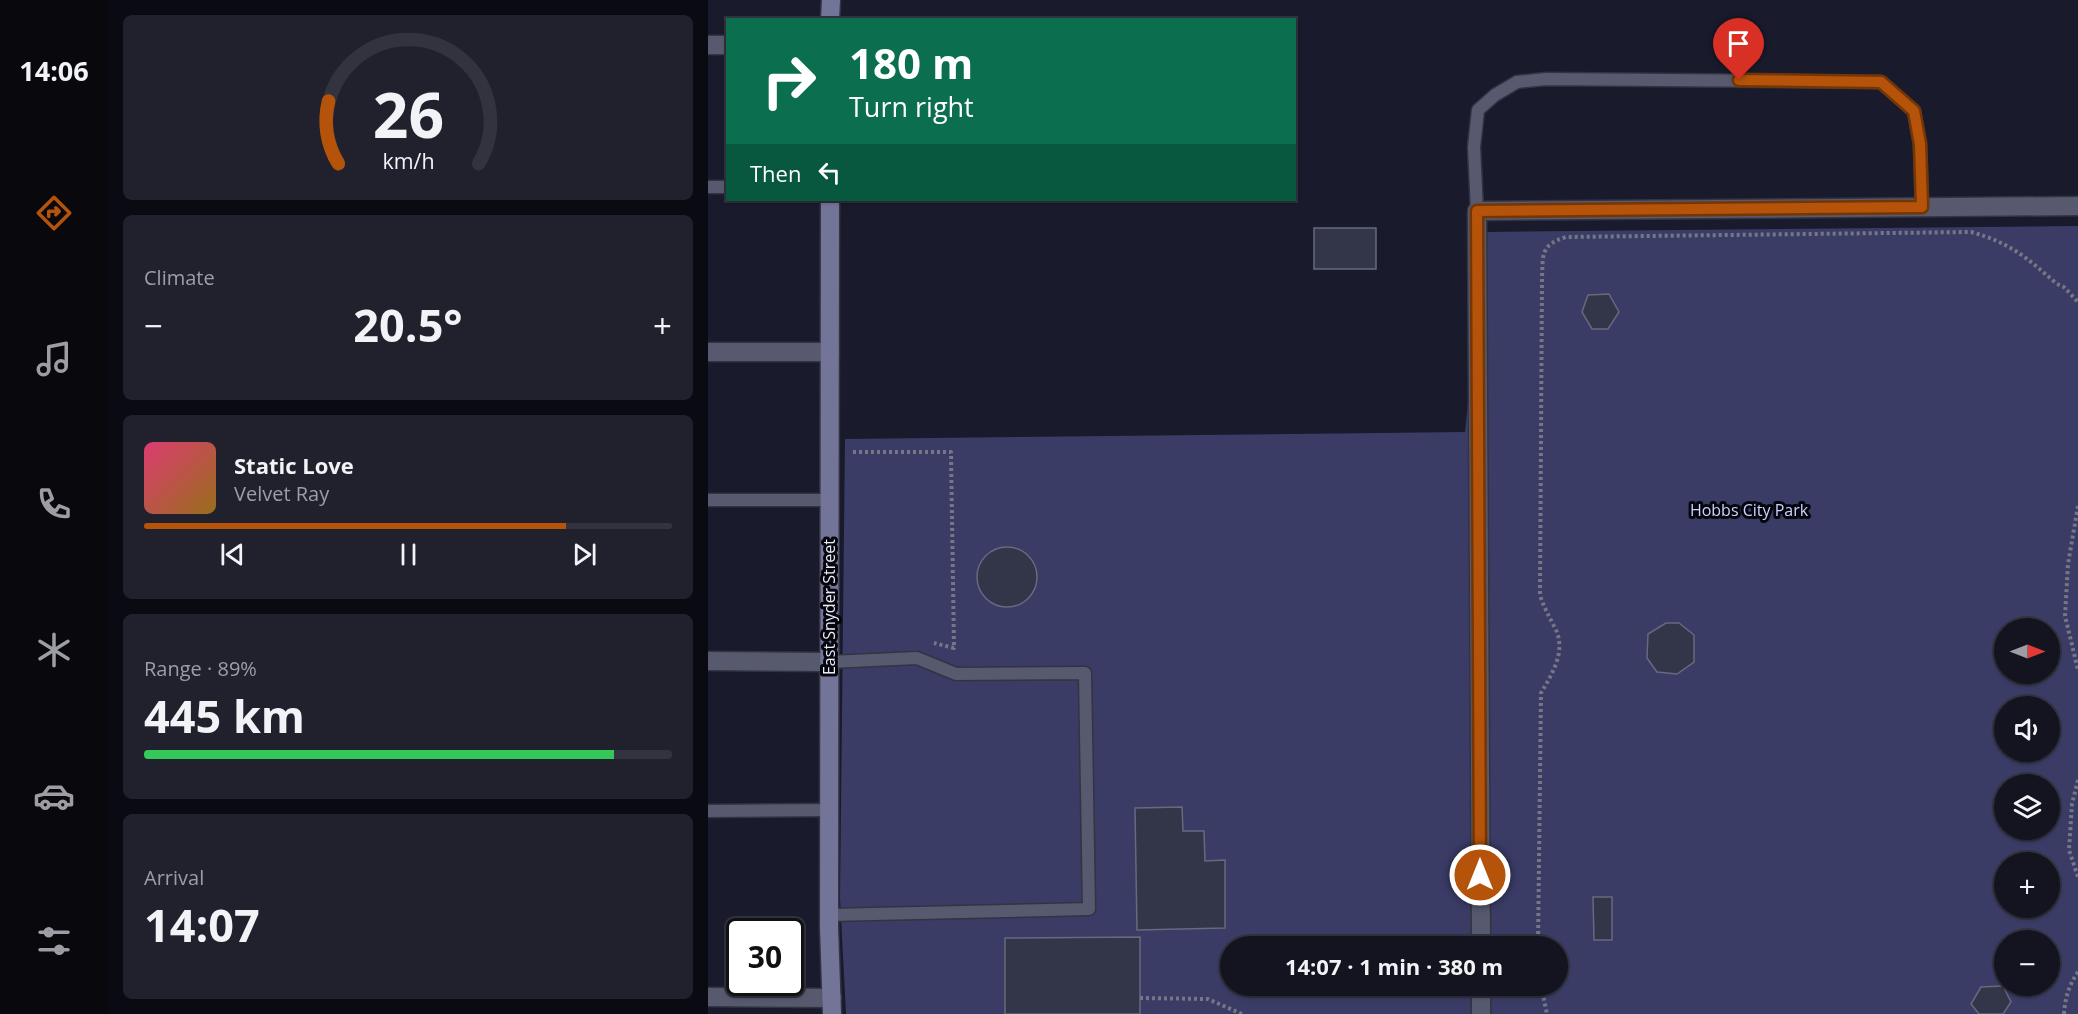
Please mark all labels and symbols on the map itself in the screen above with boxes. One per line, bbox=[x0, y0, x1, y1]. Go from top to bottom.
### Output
pin bbox=[1713, 18, 1764, 80]
park label: Hobbs City Park bbox=[1690, 499, 1809, 521]
street label: East Snyder Street bbox=[818, 539, 840, 675]
north arrow bbox=[1994, 618, 2060, 684]
position arrow bbox=[1448, 843, 1512, 907]
speed limit sign: 30 bbox=[726, 918, 804, 996]

